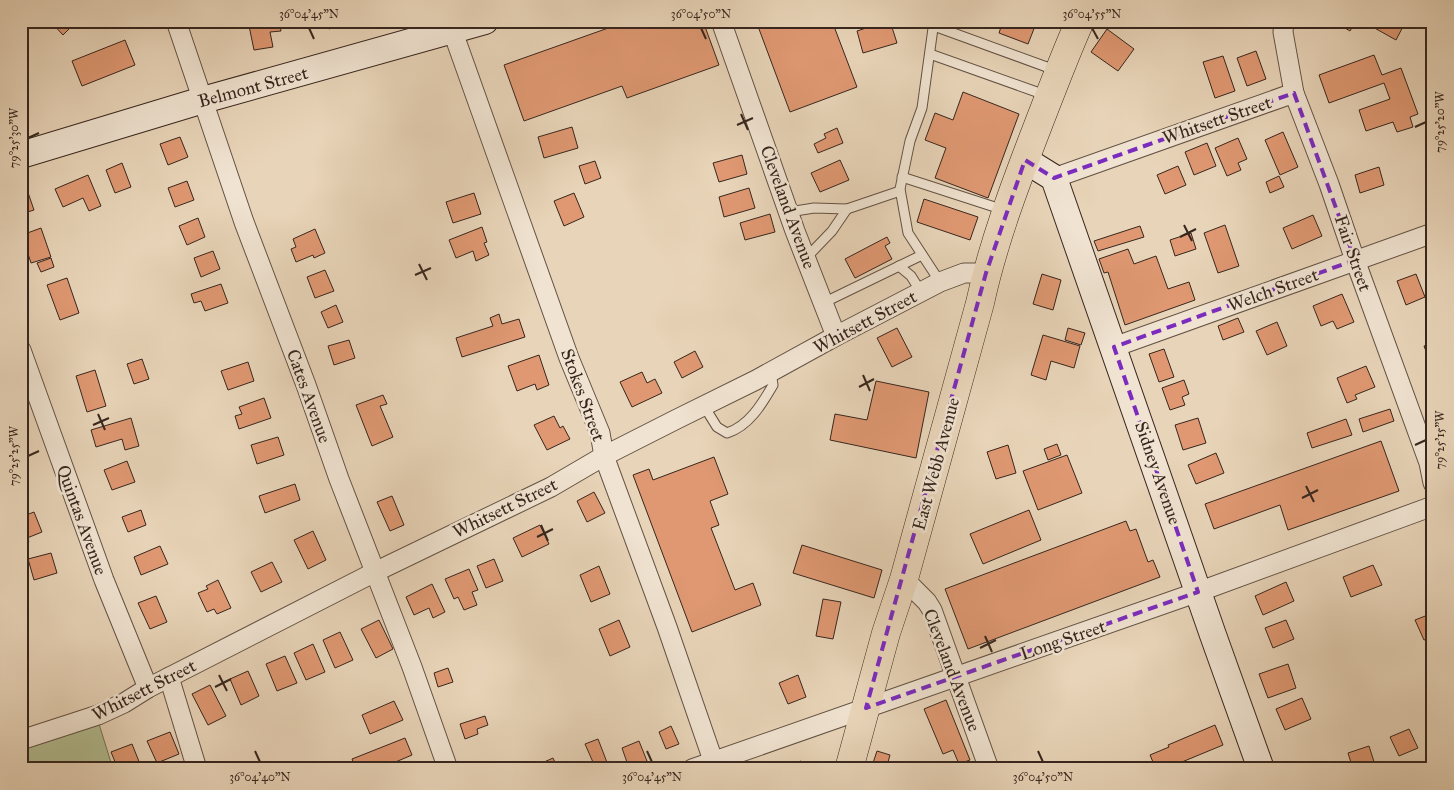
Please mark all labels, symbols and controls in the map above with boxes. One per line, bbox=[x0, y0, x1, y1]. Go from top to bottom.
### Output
text: 36°04'45"N bbox=[279, 7, 339, 21]
text: 36°04'50"N bbox=[671, 7, 731, 21]
text: 36°04'55"N bbox=[1063, 7, 1121, 21]
street label: Belmont Street bbox=[195, 62, 311, 112]
street label: Whitsett Street bbox=[1160, 91, 1275, 149]
text: 79°25'20"W bbox=[1433, 91, 1447, 153]
text: 79°25'30"W bbox=[7, 107, 21, 168]
street label: Cleveland Avenue bbox=[756, 142, 820, 272]
street label: Fair Street bbox=[1330, 212, 1377, 295]
street label: Welch Street bbox=[1225, 263, 1322, 317]
street label: Whitsett Street bbox=[810, 285, 921, 358]
street label: Cates Avenue bbox=[282, 346, 336, 446]
street label: Stokes Street bbox=[556, 346, 610, 445]
street label: East Webb Avenue bbox=[908, 395, 964, 533]
text: 79°25'15"W bbox=[1433, 410, 1447, 469]
street label: Sidney Avenue bbox=[1130, 418, 1186, 528]
text: 79°25'25"W bbox=[7, 425, 21, 486]
street label: Quintas Avenue bbox=[52, 462, 112, 578]
street label: Whitsett Street bbox=[449, 473, 562, 543]
street label: Cleveland Avenue bbox=[919, 606, 985, 734]
street label: Long Street bbox=[1017, 615, 1110, 666]
street label: Whitsett Street bbox=[88, 654, 200, 726]
text: 36°04'40"N bbox=[229, 770, 291, 784]
text: 36°04'45"N bbox=[622, 770, 682, 784]
text: 36°04'50"N bbox=[1013, 770, 1073, 784]

